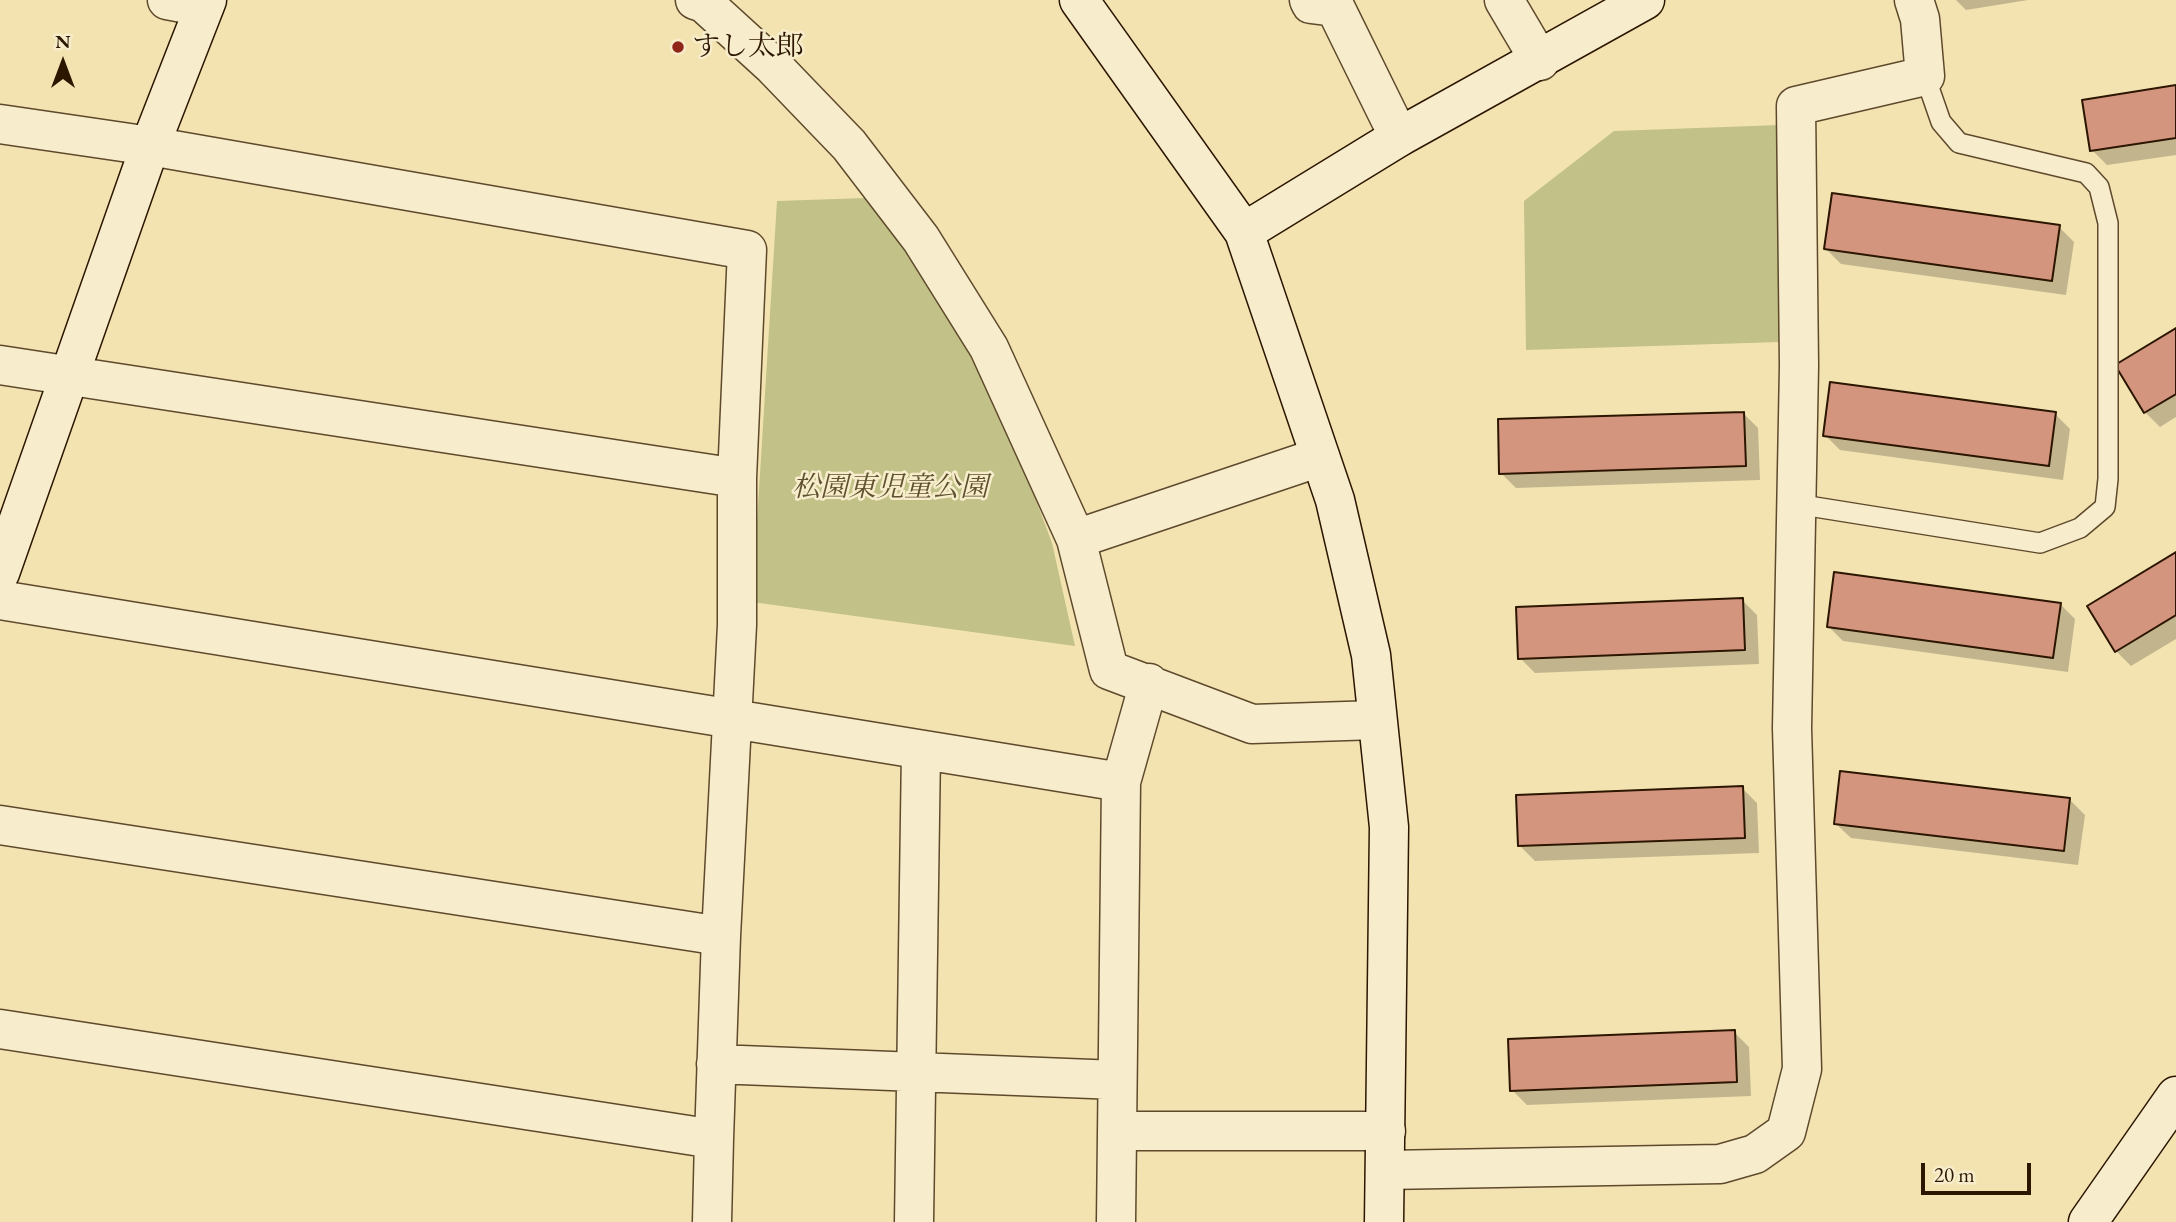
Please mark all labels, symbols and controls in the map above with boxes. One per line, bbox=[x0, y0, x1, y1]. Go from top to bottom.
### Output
north arrow bbox=[28, 28, 98, 98]
text: N bbox=[55, 29, 71, 54]
place label: すし太郎 bbox=[692, 30, 804, 64]
marker: すし太郎 bbox=[670, 39, 686, 55]
park label: 松園東児童公園 bbox=[792, 471, 988, 505]
scale bar bbox=[1924, 1148, 2034, 1192]
text: 20 m bbox=[1934, 1161, 1975, 1188]

